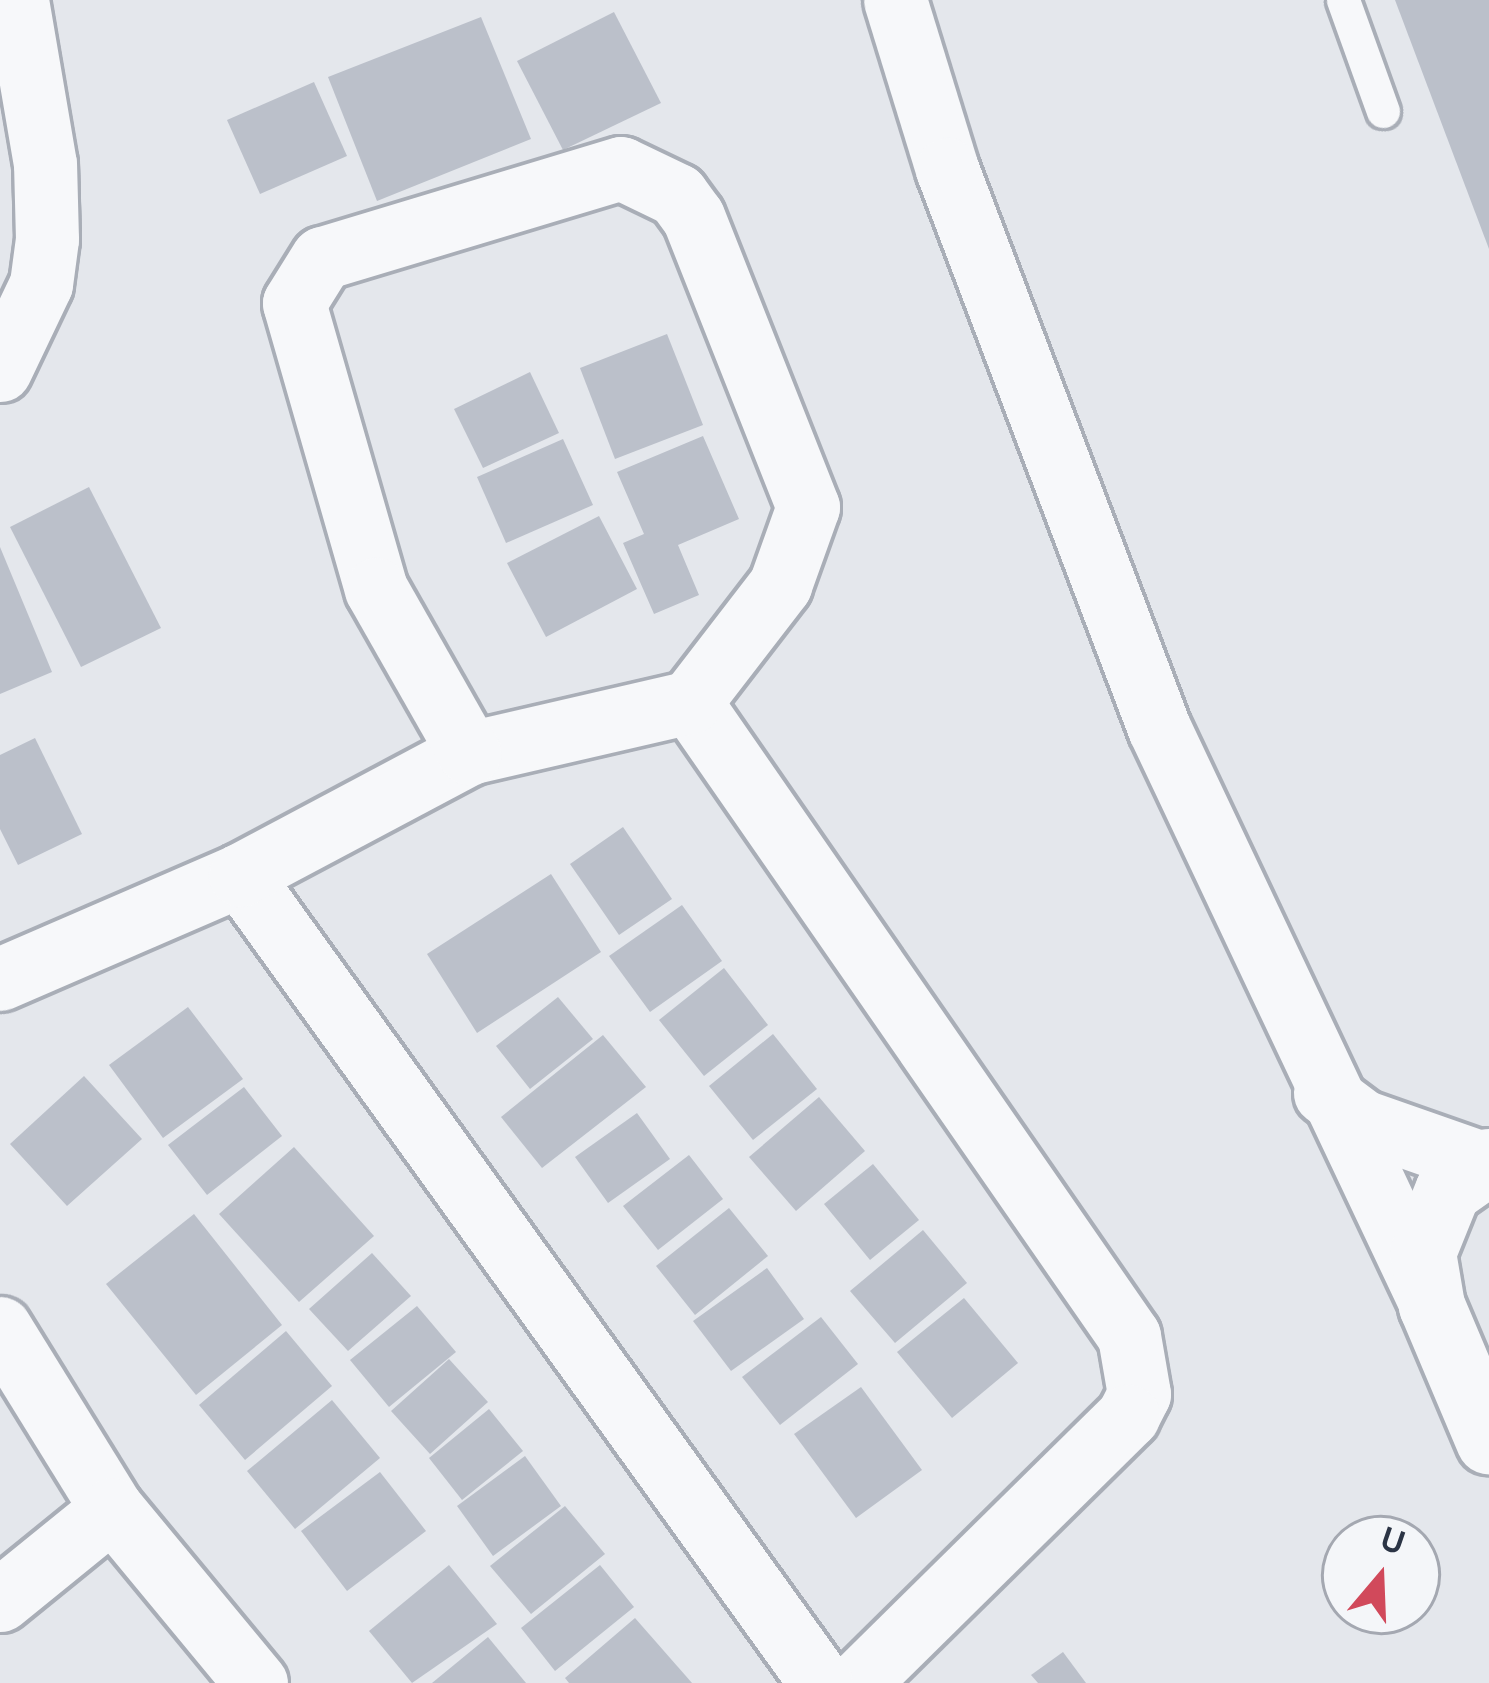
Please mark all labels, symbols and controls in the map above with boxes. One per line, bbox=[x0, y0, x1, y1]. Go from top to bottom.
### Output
north arrow bbox=[1321, 1515, 1441, 1635]
text: U bbox=[1374, 1520, 1410, 1567]

